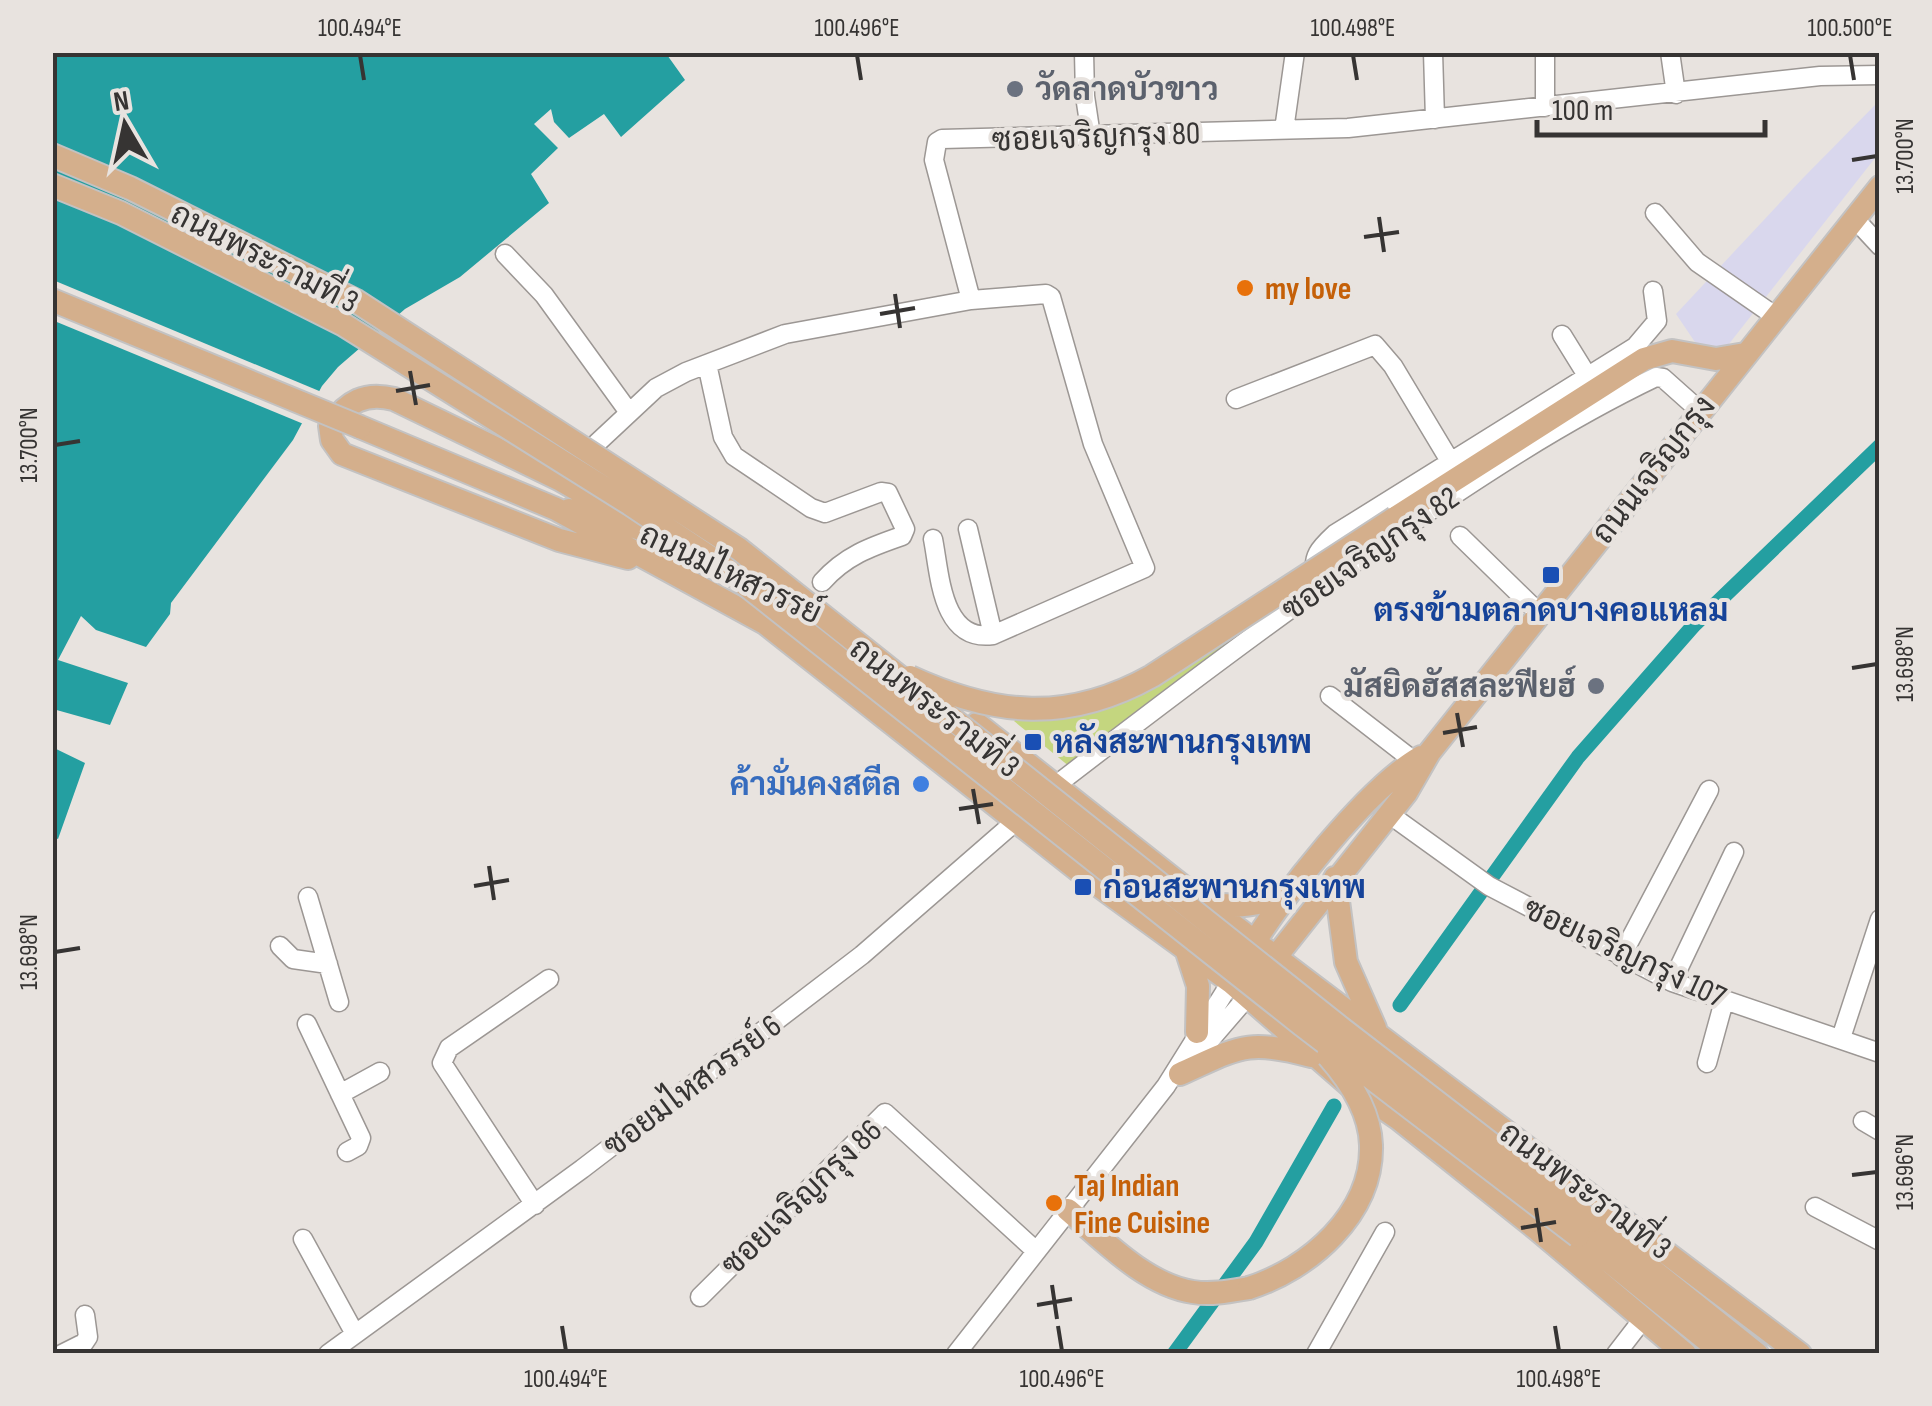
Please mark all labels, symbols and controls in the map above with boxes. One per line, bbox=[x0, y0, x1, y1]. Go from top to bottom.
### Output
text: 100.494°E bbox=[318, 13, 402, 44]
text: 100.496°E bbox=[814, 13, 900, 44]
text: 100.498°E bbox=[1311, 13, 1395, 44]
text: 100.500°E bbox=[1808, 13, 1892, 44]
place label: วัดลาดบัวขาว bbox=[1035, 70, 1219, 110]
north arrow bbox=[75, 75, 175, 175]
scale bar bbox=[1537, 75, 1764, 137]
marker: วัดลาดบัวขาว bbox=[1004, 78, 1026, 100]
text: N bbox=[111, 84, 131, 119]
text: 100 m bbox=[1552, 93, 1613, 129]
street label: ซอยเจริญกรุง 80 bbox=[991, 114, 1201, 162]
text: 13.700°N bbox=[1890, 118, 1921, 194]
street label: ถนนพระรามที่ 3 bbox=[164, 185, 369, 322]
place label: my love bbox=[1265, 270, 1351, 309]
marker: my love bbox=[1234, 277, 1256, 299]
street label: ถนนเจริญกรุง bbox=[1584, 388, 1725, 553]
text: 13.700°N bbox=[14, 407, 45, 483]
street label: ซอยเจริญกรุง 82 bbox=[1275, 479, 1468, 631]
street label: ถนนมไหสวรรย์ bbox=[633, 513, 829, 633]
marker: ตรงข้ามตลาดบางคอแหลม bbox=[1540, 564, 1562, 586]
place label: ตรงข้ามตลาดบางคอแหลม bbox=[1374, 590, 1728, 631]
street label: ถนนพระรามที่ 3 bbox=[841, 622, 1033, 787]
text: 13.698°N bbox=[1890, 626, 1921, 702]
place label: มัสยิดฮัสสละฟียฮ์ bbox=[1343, 665, 1577, 707]
marker: มัสยิดฮัสสละฟียฮ์ bbox=[1585, 675, 1607, 697]
place label: หลังสะพานกรุงเทพ bbox=[1053, 723, 1312, 765]
marker: หลังสะพานกรุงเทพ bbox=[1022, 731, 1044, 753]
place label: ค้ามั่นคงสตีล bbox=[730, 757, 901, 805]
marker: ค้ามั่นคงสตีล bbox=[910, 773, 932, 795]
place label: ก่อนสะพานกรุงเทพ bbox=[1103, 868, 1366, 910]
marker: ก่อนสะพานกรุงเทพ bbox=[1072, 876, 1094, 898]
street label: ซอยเจริญกรุง 107 bbox=[1517, 890, 1732, 1018]
text: 13.698°N bbox=[14, 914, 45, 990]
street label: ซอยมไหสวรรย์ 6 bbox=[594, 1004, 790, 1166]
street label: ถนนพระรามที่ 3 bbox=[1491, 1106, 1685, 1269]
street label: ซอยเจริญกรุง 86 bbox=[714, 1112, 891, 1285]
text: 13.696°N bbox=[1890, 1134, 1921, 1210]
place label: Taj Indian Fine Cuisine bbox=[1074, 1167, 1210, 1243]
marker: Taj Indian Fine Cuisine bbox=[1043, 1192, 1065, 1214]
text: 100.494°E bbox=[524, 1364, 608, 1395]
text: 100.496°E bbox=[1019, 1364, 1105, 1395]
text: 100.498°E bbox=[1517, 1364, 1601, 1395]

